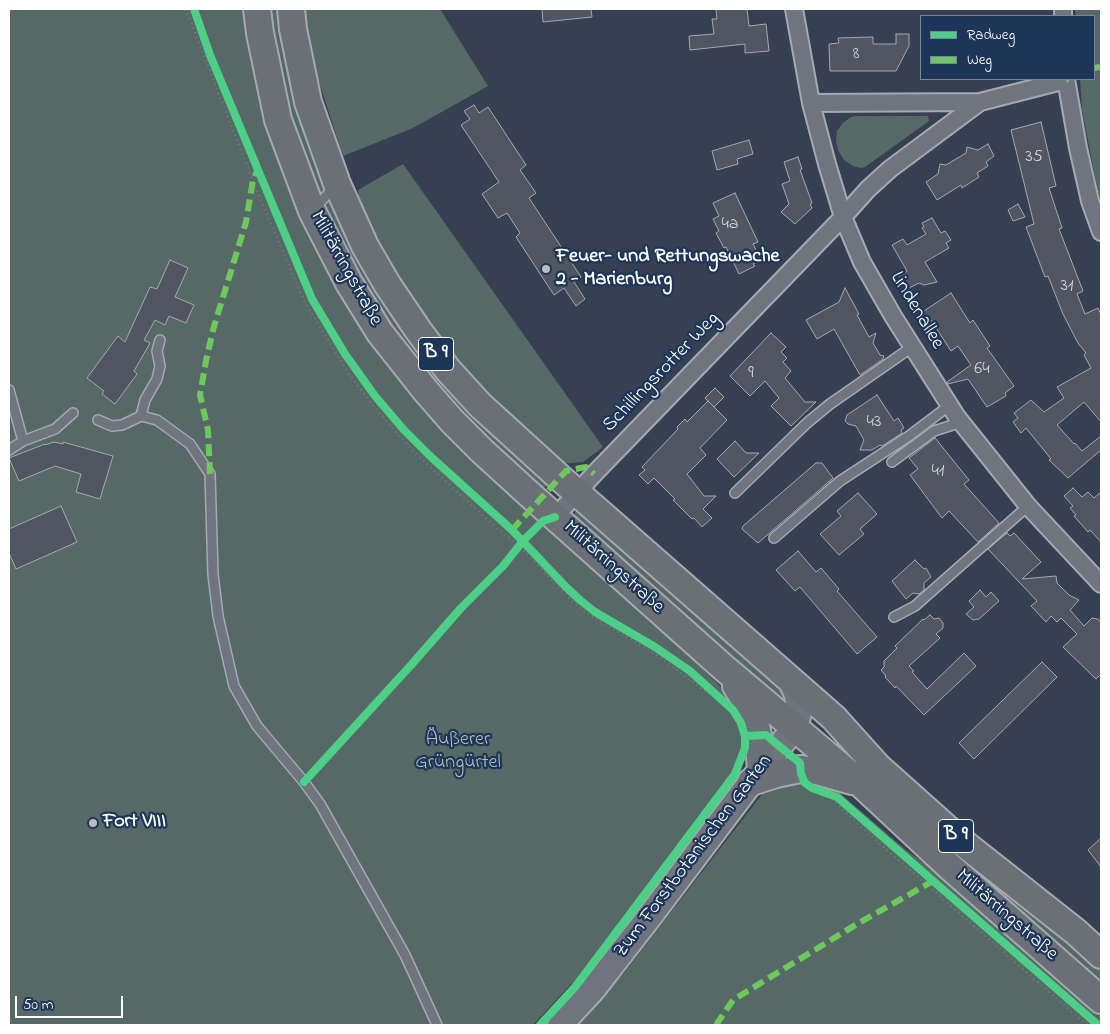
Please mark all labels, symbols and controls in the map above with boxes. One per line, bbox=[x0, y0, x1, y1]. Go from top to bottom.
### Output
legend bbox=[920, 15, 1095, 80]
text: Radweg bbox=[967, 24, 1015, 46]
house number: 8 bbox=[853, 44, 859, 66]
text: Weg bbox=[967, 49, 992, 71]
house number: 35 bbox=[1025, 147, 1043, 169]
street label: Militärringstraße bbox=[304, 207, 386, 331]
house number: 4a bbox=[721, 214, 739, 236]
place label: Feuer- und Rettungswache 2 - Marienburg bbox=[556, 246, 780, 293]
marker: Feuer- und Rettungswache 2 - Marienburg bbox=[540, 263, 552, 275]
street label: Lindenallee bbox=[883, 268, 949, 354]
house number: 31 bbox=[1060, 276, 1074, 298]
street label: Schillingsrotter Weg bbox=[599, 308, 725, 438]
road number: B 9 bbox=[418, 338, 454, 370]
house number: 64 bbox=[974, 359, 990, 381]
house number: 9 bbox=[748, 363, 754, 385]
house number: 43 bbox=[867, 412, 881, 434]
house number: 41 bbox=[931, 461, 945, 483]
street label: Militärringstraße bbox=[558, 516, 668, 620]
park label: Äußerer Grüngürtel bbox=[415, 729, 501, 776]
street label: Zum Forstbotanischen Garten bbox=[610, 751, 778, 963]
place label: Fort VIII bbox=[103, 811, 166, 835]
marker: Fort VIII bbox=[87, 817, 99, 829]
road number: B 9 bbox=[938, 819, 974, 852]
street label: Militärringstraße bbox=[950, 865, 1062, 967]
scale bar bbox=[18, 986, 125, 1018]
text: 50 m bbox=[23, 994, 53, 1016]

